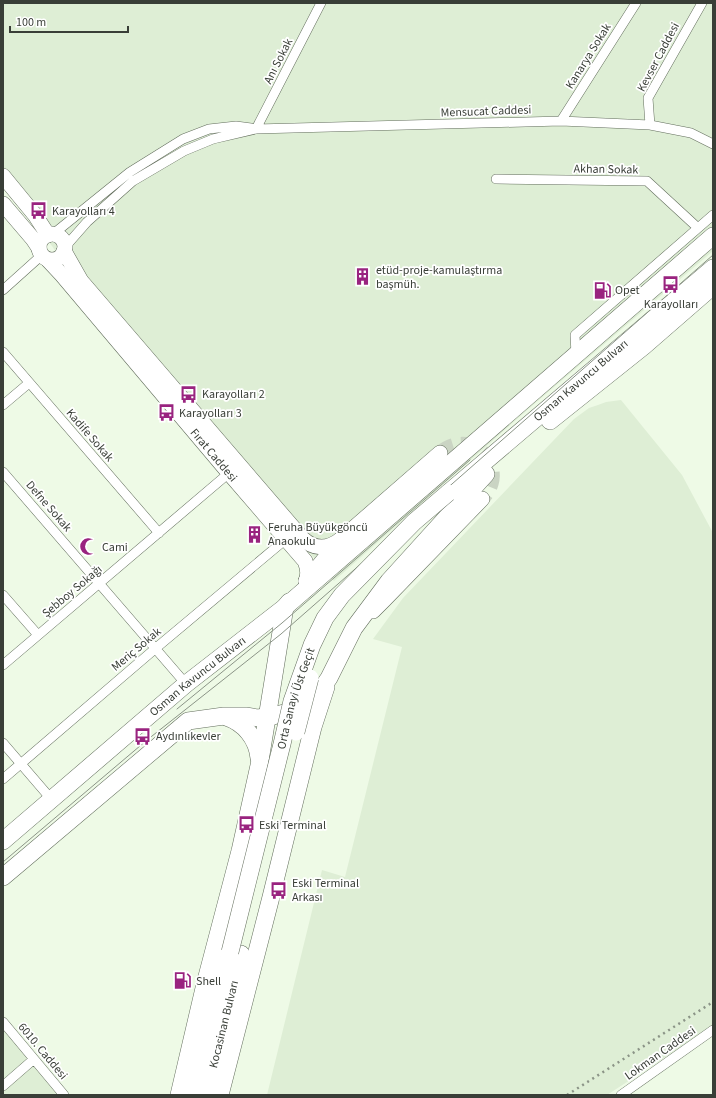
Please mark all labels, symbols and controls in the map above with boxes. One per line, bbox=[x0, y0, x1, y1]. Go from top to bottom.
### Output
scale bar bbox=[10, 8, 128, 34]
text: 100 m bbox=[16, 14, 46, 31]
street label: Kanarya Sokak bbox=[561, 20, 615, 92]
street label: Kevser Caddesi bbox=[633, 20, 684, 95]
street label: Anı Sokak bbox=[260, 35, 297, 87]
street label: Mensucat Caddesi bbox=[440, 101, 532, 122]
street label: Akhan Sokak bbox=[573, 160, 639, 179]
bus stop icon: Karayolları 4 bbox=[29, 201, 49, 221]
place label: Karayolları 4 bbox=[52, 203, 115, 220]
place label: etüd-proje-kamulaştırma başmüh. bbox=[376, 262, 502, 293]
building icon: etüd-proje-kamulaştırma başmüh. bbox=[353, 267, 373, 287]
bus stop icon: Karayolları bbox=[661, 275, 681, 295]
fuel station icon: Opet bbox=[592, 280, 612, 300]
place label: Opet bbox=[615, 282, 640, 299]
place label: Karayolları bbox=[644, 296, 698, 313]
street label: Osman Kavuncu Bulvarı bbox=[530, 336, 632, 426]
bus stop icon: Karayolları 2 bbox=[179, 384, 199, 404]
place label: Karayolları 2 bbox=[202, 386, 265, 403]
bus stop icon: Karayolları 3 bbox=[156, 403, 176, 423]
street label: Kadife Sokak bbox=[62, 405, 117, 465]
place label: Karayolları 3 bbox=[179, 405, 242, 422]
street label: Fırat Caddesi bbox=[186, 425, 241, 486]
street label: Defne Sokak bbox=[22, 477, 76, 536]
place label: Feruha Büyükgöncü Anaokulu bbox=[268, 519, 368, 550]
building icon: Feruha Büyükgöncü Anaokulu bbox=[245, 524, 265, 544]
mosque icon: Cami bbox=[79, 537, 99, 557]
place label: Cami bbox=[102, 539, 128, 556]
street label: Şebboy Sokağı bbox=[39, 561, 106, 622]
street label: Meriç Sokak bbox=[108, 623, 165, 675]
street label: Osman Kavuncu Bulvarı bbox=[146, 633, 250, 721]
street label: Orta Sanayi Üst Geçit bbox=[273, 645, 319, 751]
bus stop icon: Aydınlıkevler bbox=[133, 726, 153, 746]
place label: Aydınlıkevler bbox=[156, 728, 222, 745]
bus stop icon: Eski Terminal bbox=[236, 815, 256, 835]
place label: Eski Terminal bbox=[259, 817, 326, 834]
place label: Eski Terminal Arkası bbox=[292, 875, 359, 906]
bus stop icon: Eski Terminal Arkası bbox=[269, 880, 289, 900]
fuel station icon: Shell bbox=[173, 971, 193, 991]
place label: Shell bbox=[196, 973, 221, 990]
street label: Kocasinan Bulvarı bbox=[205, 979, 243, 1070]
street label: 6010. Caddesi bbox=[14, 1019, 71, 1083]
street label: Lokman Caddesi bbox=[621, 1023, 699, 1084]

